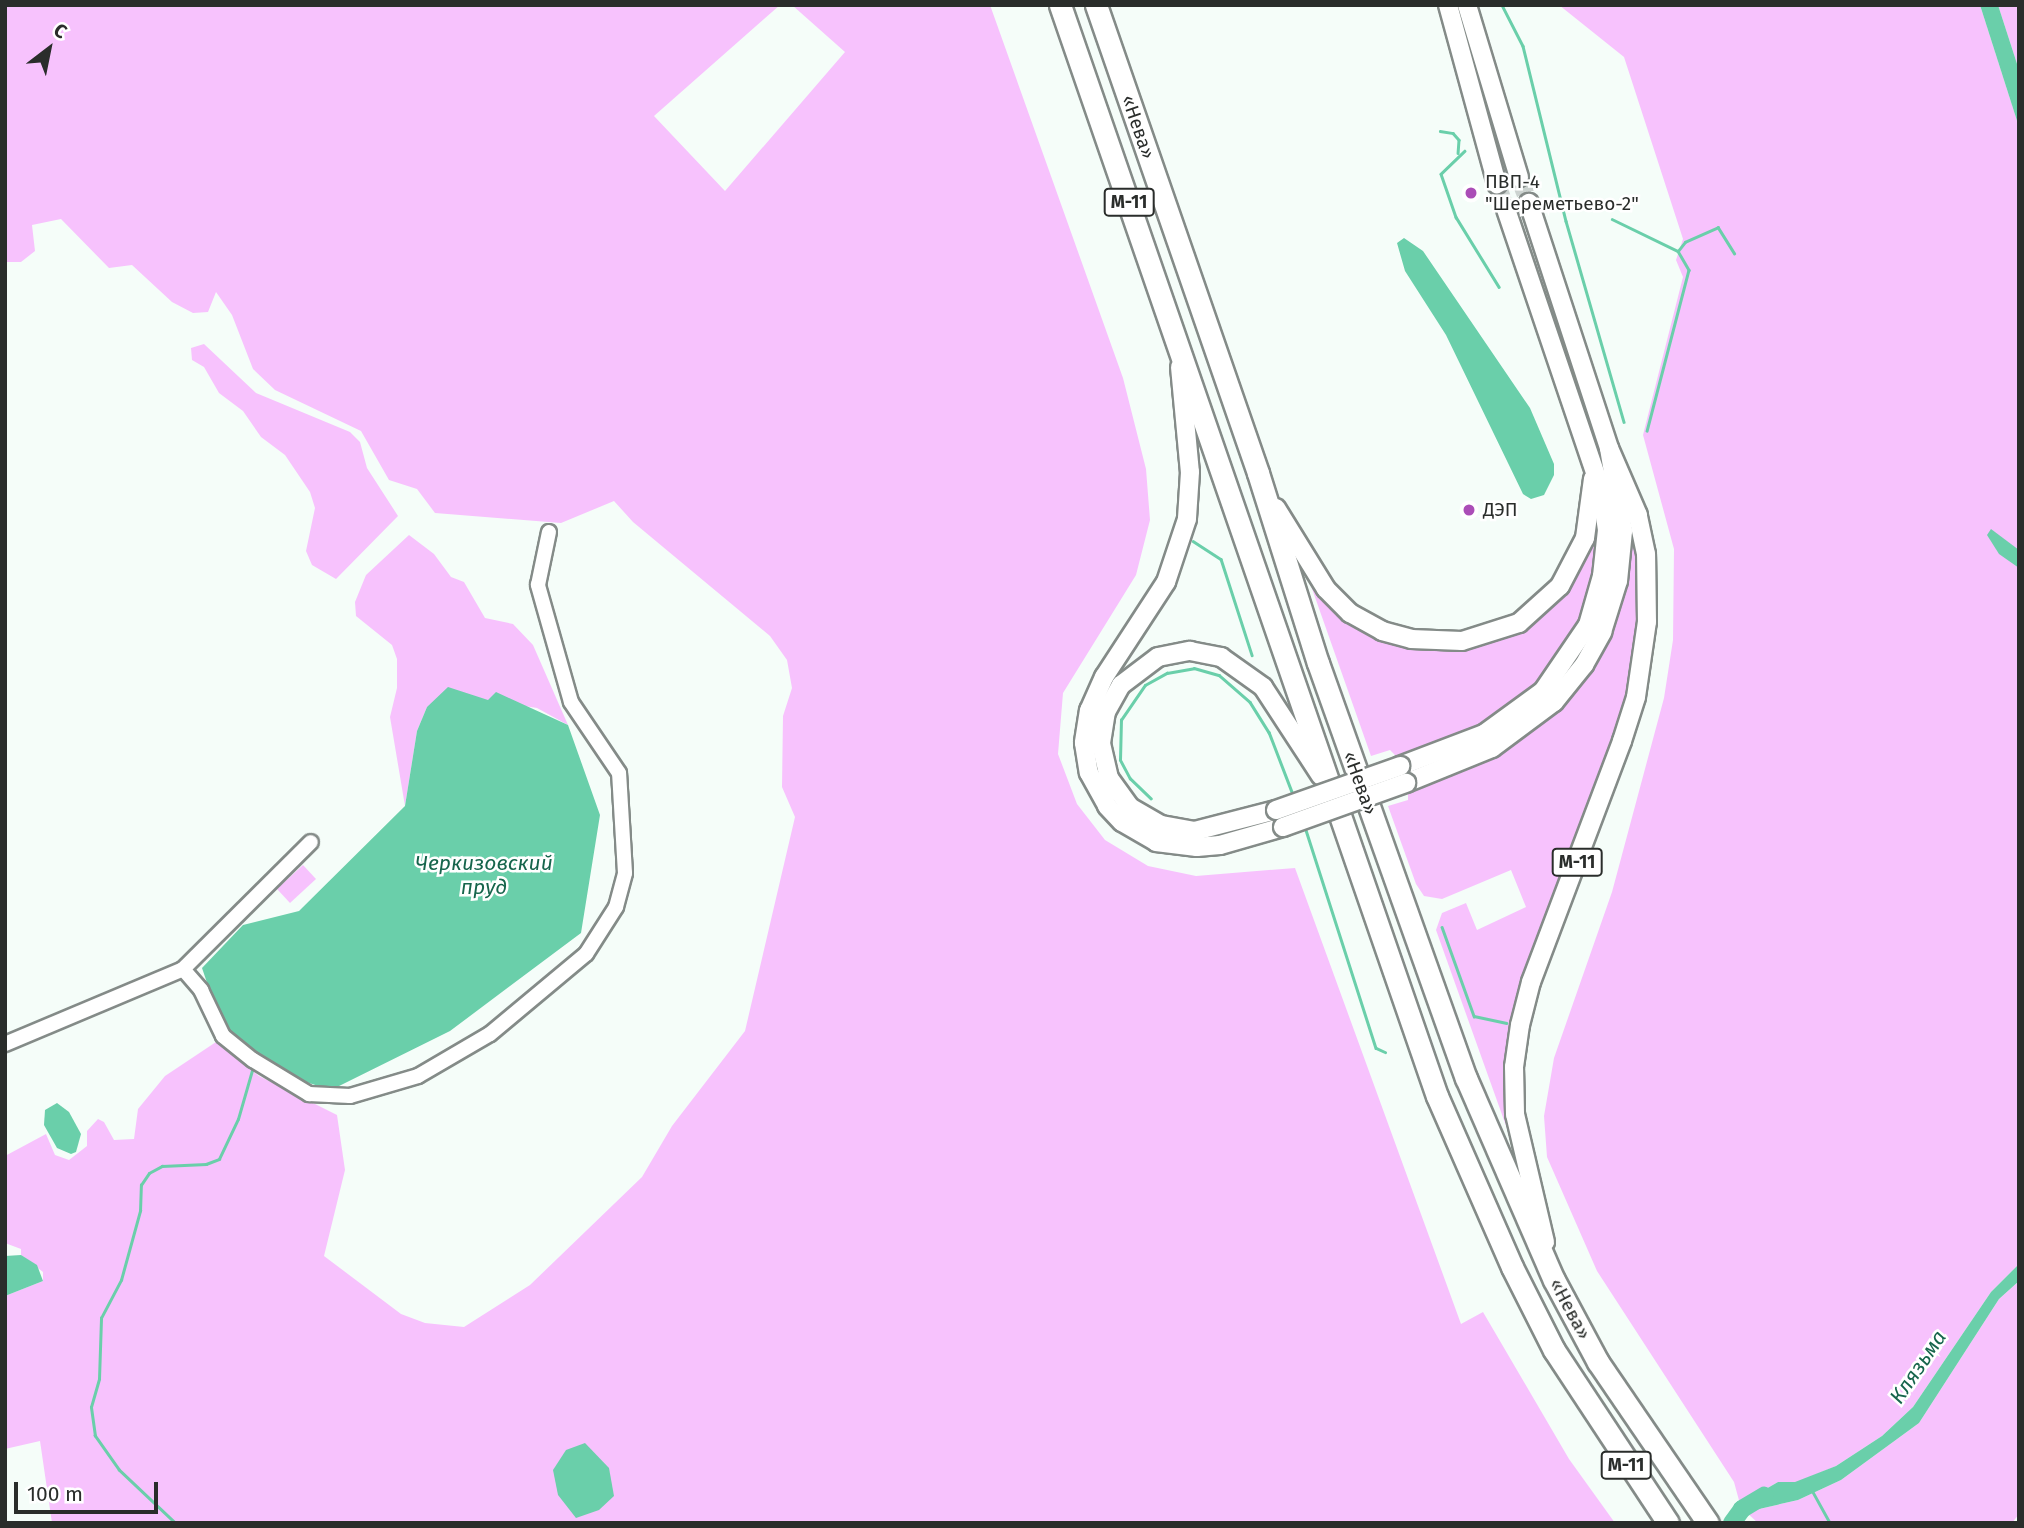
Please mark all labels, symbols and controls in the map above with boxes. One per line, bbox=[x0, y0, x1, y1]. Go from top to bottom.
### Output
north arrow bbox=[14, 14, 84, 84]
text: С bbox=[50, 18, 71, 43]
street label: «Нева» bbox=[1117, 92, 1159, 162]
place label: ПВП-4 "Шереметьево-2" bbox=[1485, 171, 1639, 215]
marker: ПВП-4 "Шереметьево-2" bbox=[1463, 185, 1479, 201]
road number: М-11 bbox=[1103, 188, 1155, 216]
place label: ДЭП bbox=[1483, 499, 1518, 521]
marker: ДЭП bbox=[1461, 502, 1477, 518]
street label: «Нева» bbox=[1338, 748, 1382, 818]
road number: М-11 bbox=[1551, 848, 1603, 876]
water label: Черкизовский пруд bbox=[415, 850, 553, 900]
street label: «Нева» bbox=[1544, 1275, 1596, 1343]
water label: Клязьма bbox=[1884, 1326, 1952, 1408]
road number: М-11 bbox=[1600, 1450, 1652, 1480]
scale bar bbox=[18, 1468, 161, 1512]
text: 100 m bbox=[27, 1481, 83, 1507]

